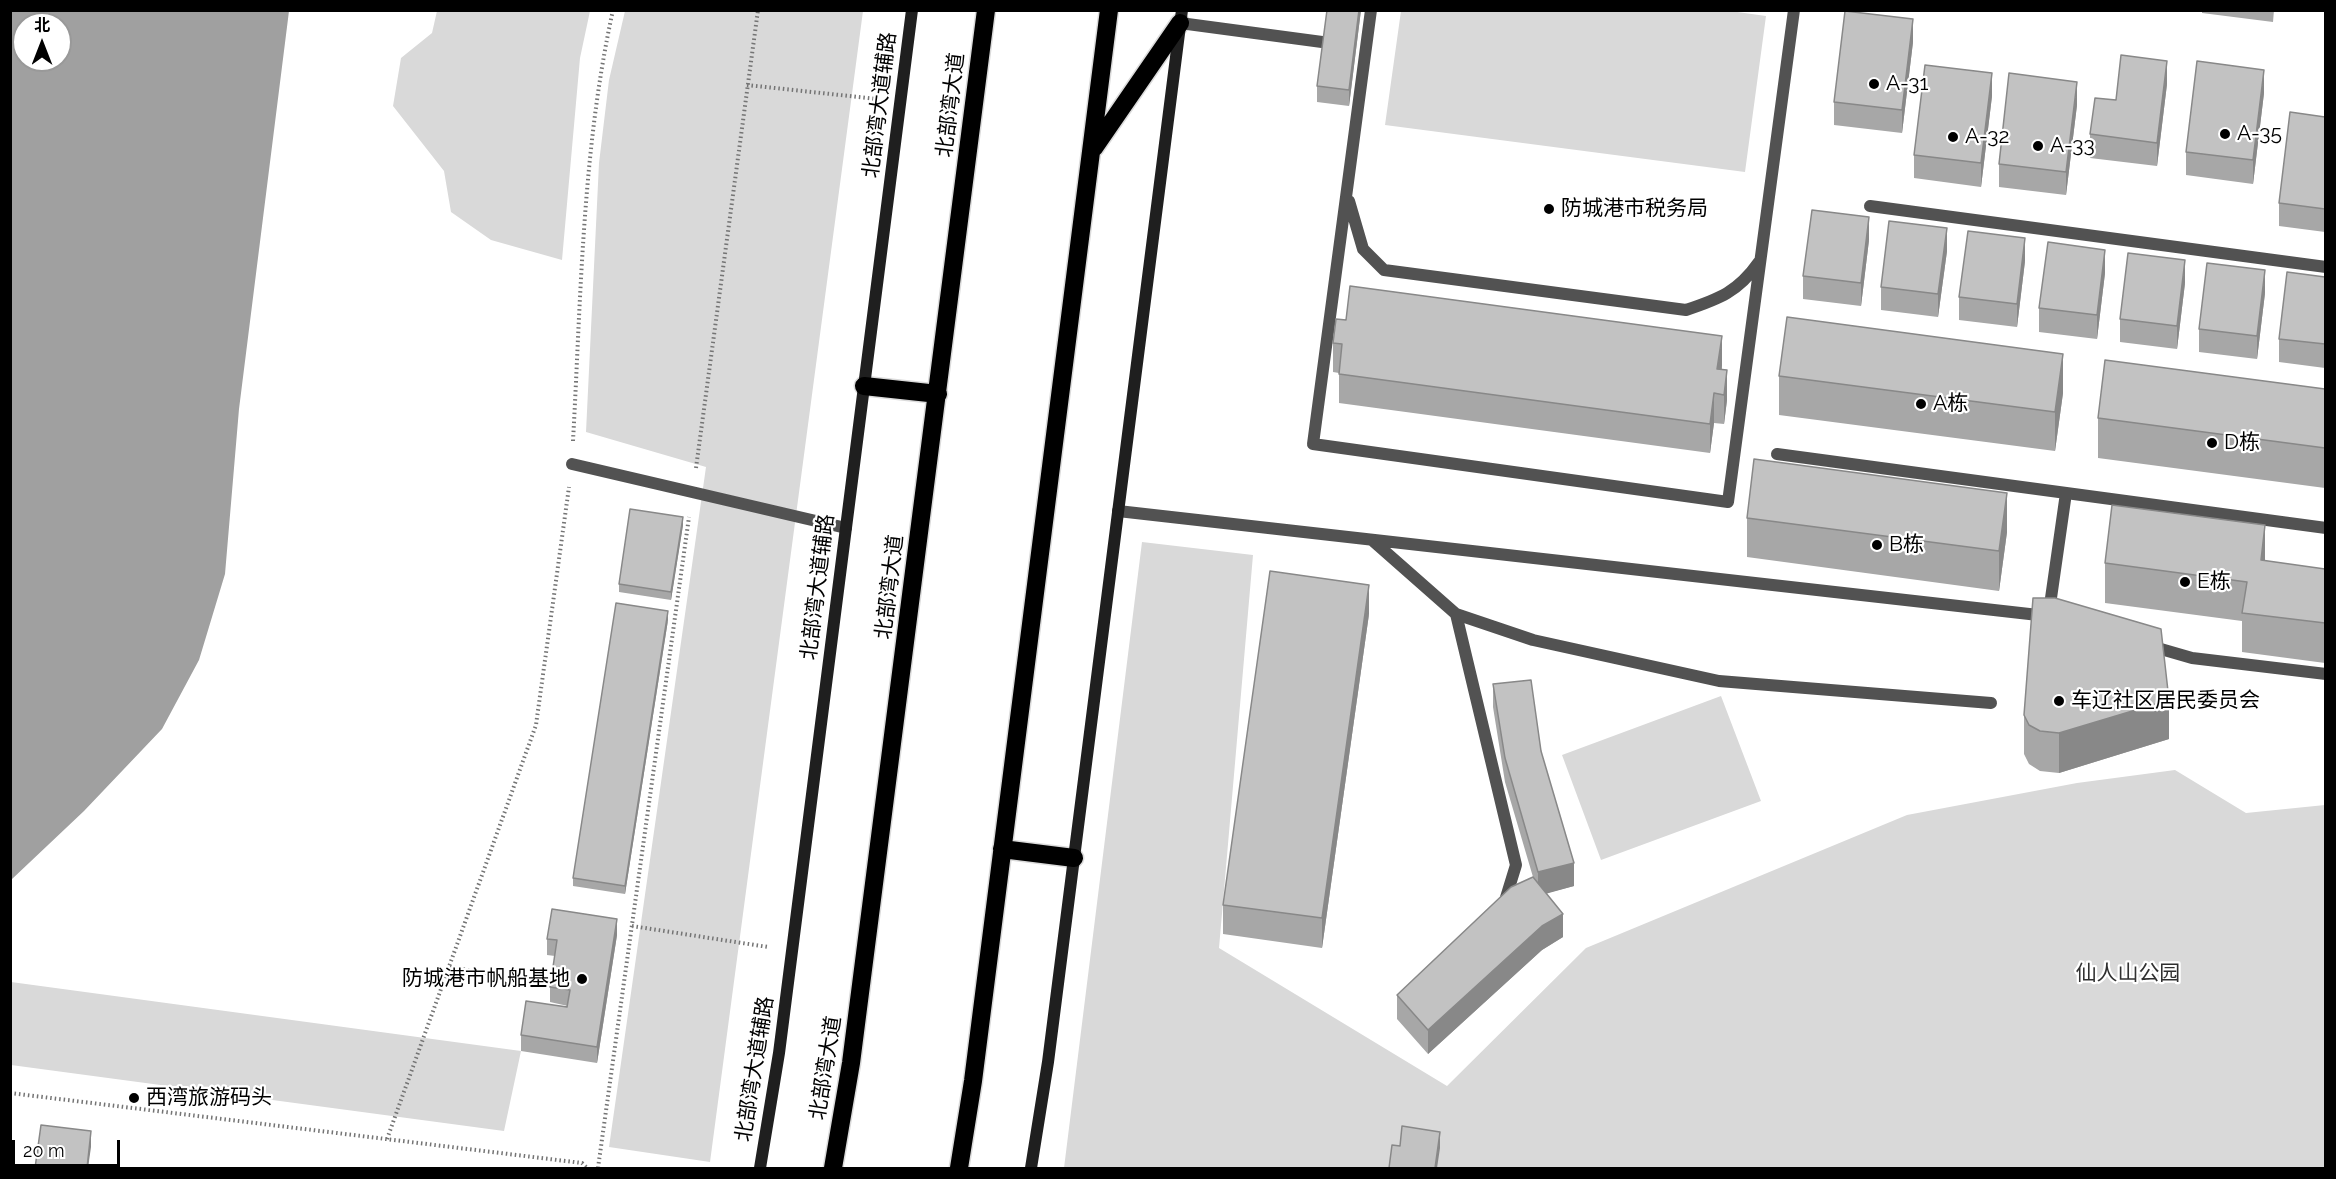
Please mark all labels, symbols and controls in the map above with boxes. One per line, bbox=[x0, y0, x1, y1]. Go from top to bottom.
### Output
north arrow bbox=[12, 12, 72, 72]
text: 北 bbox=[34, 16, 50, 35]
street label: 北部湾大道辅路 bbox=[859, 31, 901, 179]
street label: 北部湾大道 bbox=[932, 51, 970, 159]
place label: A-31 bbox=[1886, 71, 1928, 97]
marker: A-31 bbox=[1867, 77, 1881, 91]
place label: A-35 bbox=[2237, 121, 2282, 147]
place label: A-32 bbox=[1965, 124, 2009, 150]
marker: A-35 bbox=[2218, 127, 2232, 141]
marker: A-32 bbox=[1946, 130, 1960, 144]
place label: A-33 bbox=[2050, 133, 2095, 159]
marker: A-33 bbox=[2031, 139, 2045, 153]
place label: 防城港市税务局 bbox=[1561, 196, 1708, 222]
marker: 防城港市税务局 bbox=[1542, 202, 1556, 216]
place label: A栋 bbox=[1933, 391, 1968, 417]
marker: A栋 bbox=[1914, 397, 1928, 411]
place label: D栋 bbox=[2224, 430, 2260, 456]
marker: D栋 bbox=[2205, 436, 2219, 450]
street label: 北部湾大道辅路 bbox=[797, 513, 839, 661]
place label: B栋 bbox=[1889, 532, 1924, 558]
street label: 北部湾大道 bbox=[871, 533, 909, 641]
marker: B栋 bbox=[1870, 538, 1884, 552]
place label: E栋 bbox=[2197, 569, 2231, 595]
marker: E栋 bbox=[2178, 575, 2192, 589]
place label: 车辽社区居民委员会 bbox=[2071, 688, 2260, 714]
marker: 车辽社区居民委员会 bbox=[2052, 694, 2066, 708]
park label: 仙人山公园 bbox=[2076, 961, 2180, 987]
place label: 防城港市帆船基地 bbox=[402, 966, 570, 992]
marker: 防城港市帆船基地 bbox=[575, 972, 589, 986]
street label: 北部湾大道辅路 bbox=[731, 994, 779, 1144]
street label: 北部湾大道 bbox=[805, 1014, 847, 1122]
place label: 西湾旅游码头 bbox=[146, 1085, 272, 1111]
marker: 西湾旅游码头 bbox=[127, 1091, 141, 1105]
scale bar bbox=[15, 1128, 123, 1166]
text: 20 m bbox=[23, 1140, 65, 1161]

